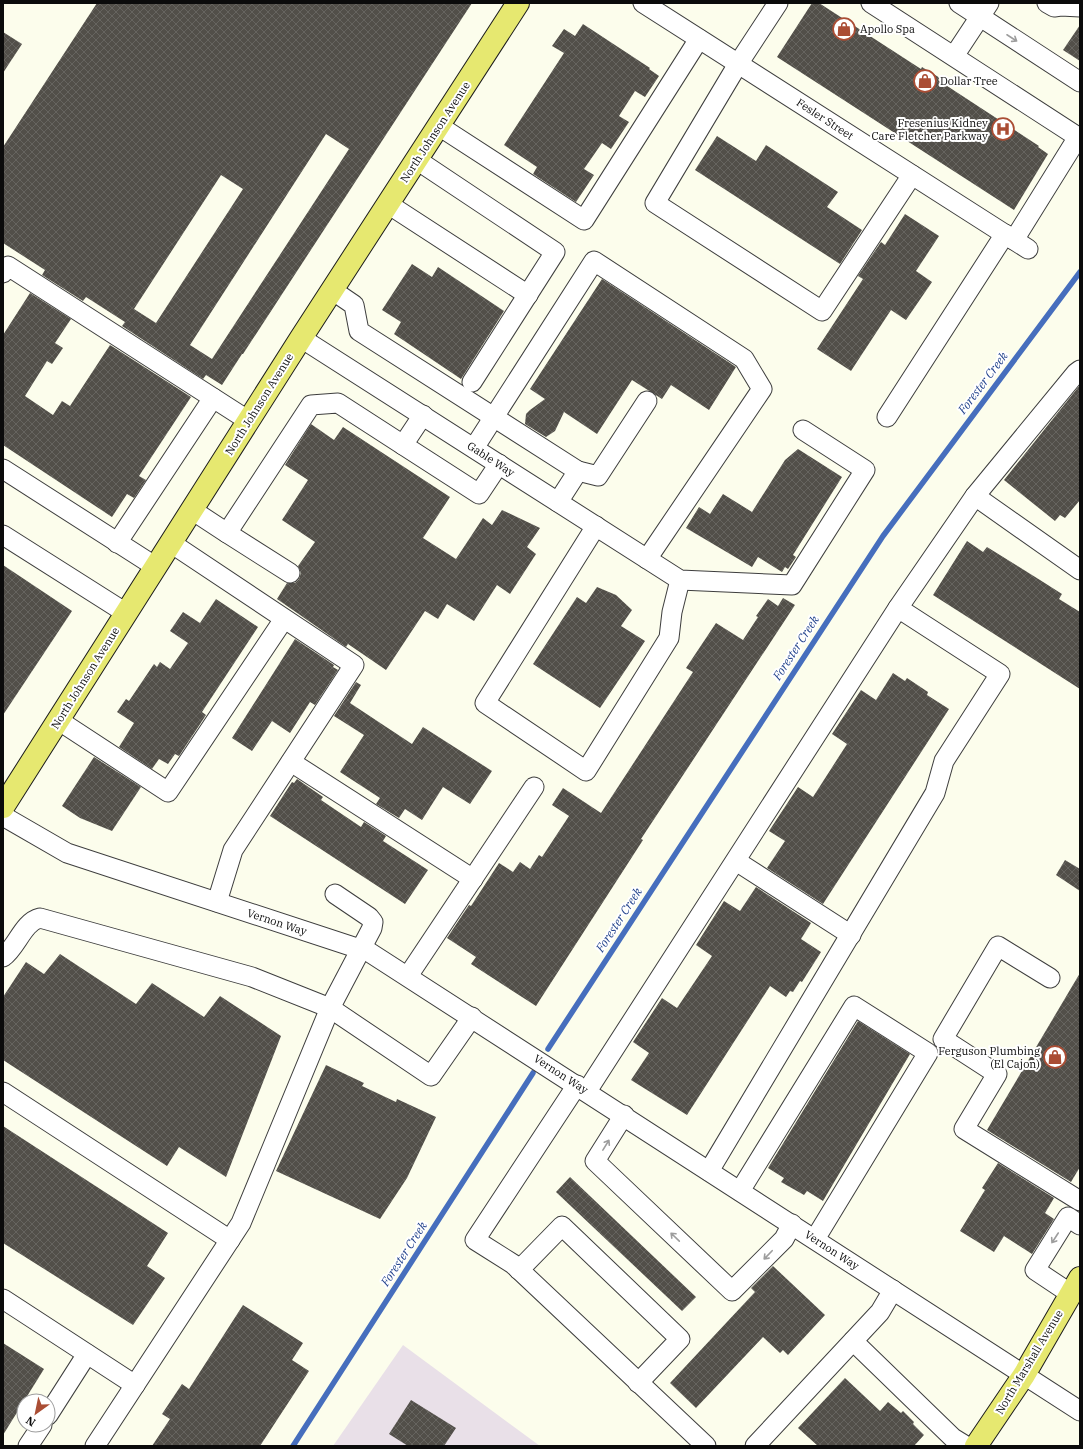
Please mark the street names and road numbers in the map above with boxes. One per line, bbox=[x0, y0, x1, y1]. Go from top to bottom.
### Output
street label: North Johnson Avenue bbox=[397, 79, 473, 185]
street label: Fesler Street bbox=[794, 95, 856, 143]
street label: North Johnson Avenue bbox=[222, 350, 296, 458]
street label: Gable Way bbox=[465, 438, 518, 480]
street label: North Johnson Avenue bbox=[48, 624, 122, 732]
street label: Vernon Way bbox=[245, 906, 309, 938]
street label: Vernon Way bbox=[531, 1051, 591, 1097]
street label: Vernon Way bbox=[802, 1227, 862, 1273]
street label: North Marshall Avenue bbox=[992, 1307, 1066, 1417]

